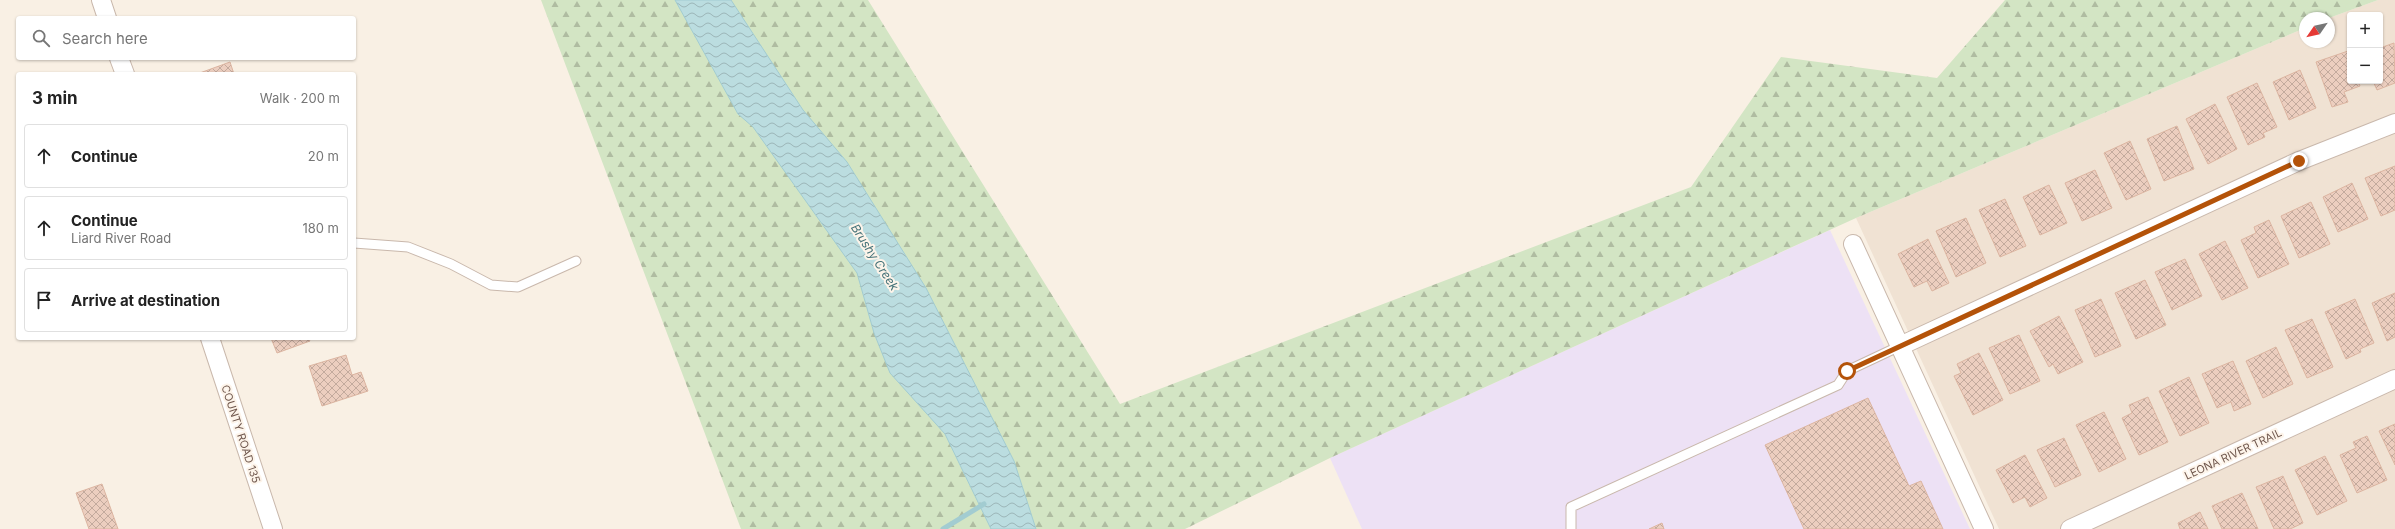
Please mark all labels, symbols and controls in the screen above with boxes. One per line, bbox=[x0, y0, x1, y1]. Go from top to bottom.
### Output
north arrow bbox=[2299, 12, 2335, 48]
map controls bbox=[2347, 12, 2383, 84]
button: + bbox=[2347, 12, 2383, 48]
search box bbox=[16, 16, 356, 60]
icon: search bbox=[30, 27, 52, 49]
text: Search here bbox=[62, 29, 148, 48]
button: − bbox=[2347, 48, 2383, 84]
text: 3 min bbox=[32, 88, 78, 108]
text: Walk · 200 m bbox=[260, 90, 340, 106]
icon: ahead bbox=[33, 145, 55, 167]
text: Continue bbox=[71, 147, 138, 166]
text: 20 m bbox=[308, 148, 339, 164]
route end bbox=[2290, 152, 2308, 170]
text: Continue bbox=[71, 211, 138, 230]
icon: ahead bbox=[33, 217, 55, 239]
text: 180 m bbox=[302, 220, 339, 236]
water label: Brushy Creek bbox=[848, 221, 902, 293]
text: Liard River Road bbox=[71, 230, 171, 246]
icon: arrive bbox=[33, 289, 55, 311]
text: Arrive at destination bbox=[71, 291, 220, 310]
route start bbox=[1838, 362, 1856, 380]
street label: COUNTY ROAD 135 bbox=[219, 383, 264, 485]
street label: LEONA RIVER TRAIL bbox=[2182, 425, 2284, 483]

